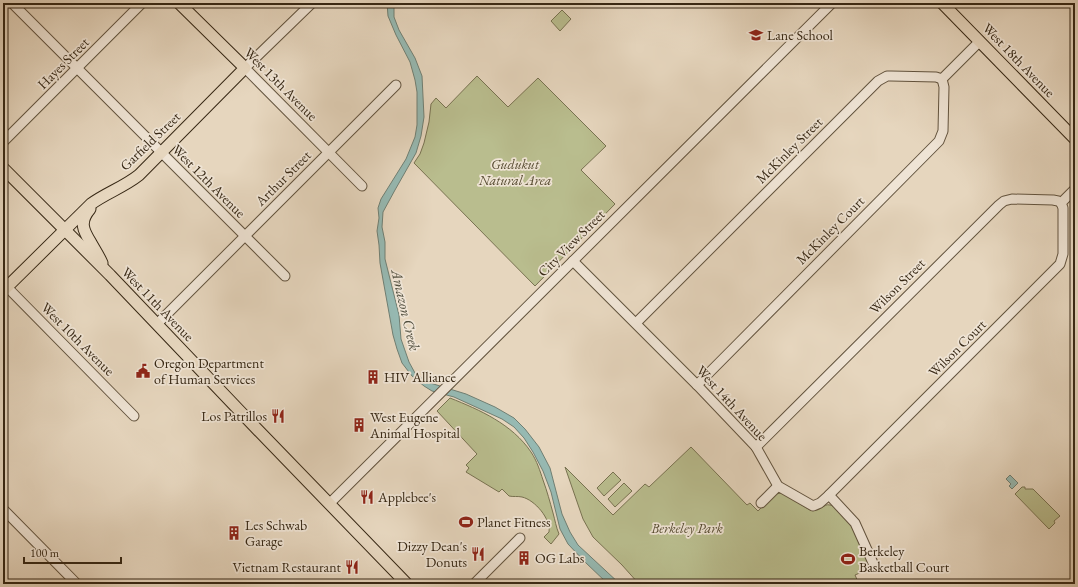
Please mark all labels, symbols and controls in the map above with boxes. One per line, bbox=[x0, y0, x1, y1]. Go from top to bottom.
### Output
street label: West 18th Avenue bbox=[979, 19, 1059, 101]
place label: Lane School bbox=[767, 26, 833, 44]
school or university icon: Lane School bbox=[748, 27, 764, 43]
street label: Hayes Street bbox=[33, 33, 93, 93]
street label: West 13th Avenue bbox=[240, 43, 322, 125]
street label: Garfield Street bbox=[116, 107, 184, 174]
street label: McKinley Street bbox=[752, 112, 827, 187]
street label: West 12th Avenue bbox=[168, 140, 250, 222]
street label: Arthur Street bbox=[251, 146, 315, 210]
park label: Gudukut Natural Area bbox=[478, 155, 551, 189]
street label: McKinley Court bbox=[792, 192, 868, 268]
street label: City View Street bbox=[534, 205, 609, 280]
street label: Wilson Street bbox=[865, 254, 929, 318]
street label: West 11th Avenue bbox=[118, 263, 198, 345]
water label: Amazon Creek bbox=[387, 266, 425, 353]
street label: West 10th Avenue bbox=[37, 298, 119, 380]
street label: Wilson Court bbox=[924, 315, 990, 381]
place label: Oregon Department of Human Services bbox=[154, 354, 264, 388]
street label: West 14th Avenue bbox=[692, 362, 772, 445]
public building icon: Oregon Department of Human Services bbox=[135, 363, 151, 379]
place label: HIV Alliance bbox=[384, 368, 457, 386]
building icon: HIV Alliance bbox=[365, 369, 381, 385]
place label: Los Patrillos bbox=[201, 407, 267, 425]
restaurant icon: Los Patrillos bbox=[270, 408, 286, 424]
place label: West Eugene Animal Hospital bbox=[369, 408, 461, 442]
building icon: West Eugene Animal Hospital bbox=[351, 417, 367, 433]
place label: Applebee's bbox=[377, 488, 437, 506]
restaurant icon: Applebee's bbox=[359, 489, 375, 505]
place label: Planet Fitness bbox=[477, 513, 551, 531]
sports icon: Planet Fitness bbox=[458, 514, 474, 530]
place label: Les Schwab Garage bbox=[245, 516, 307, 550]
park label: Berkeley Park bbox=[650, 519, 723, 537]
building icon: Les Schwab Garage bbox=[226, 525, 242, 541]
place label: Dizzy Dean's Donuts bbox=[397, 537, 467, 571]
scale bar bbox=[24, 539, 121, 565]
place label: Berkeley Basketball Court bbox=[859, 542, 950, 576]
text: 100 m bbox=[30, 545, 60, 561]
restaurant icon: Dizzy Dean's Donuts bbox=[470, 546, 486, 562]
place label: OG Labs bbox=[535, 549, 585, 567]
building icon: OG Labs bbox=[516, 550, 532, 566]
sports icon: Berkeley Basketball Court bbox=[840, 551, 856, 567]
place label: Vietnam Restaurant bbox=[233, 558, 342, 576]
restaurant icon: Vietnam Restaurant bbox=[344, 559, 360, 575]

